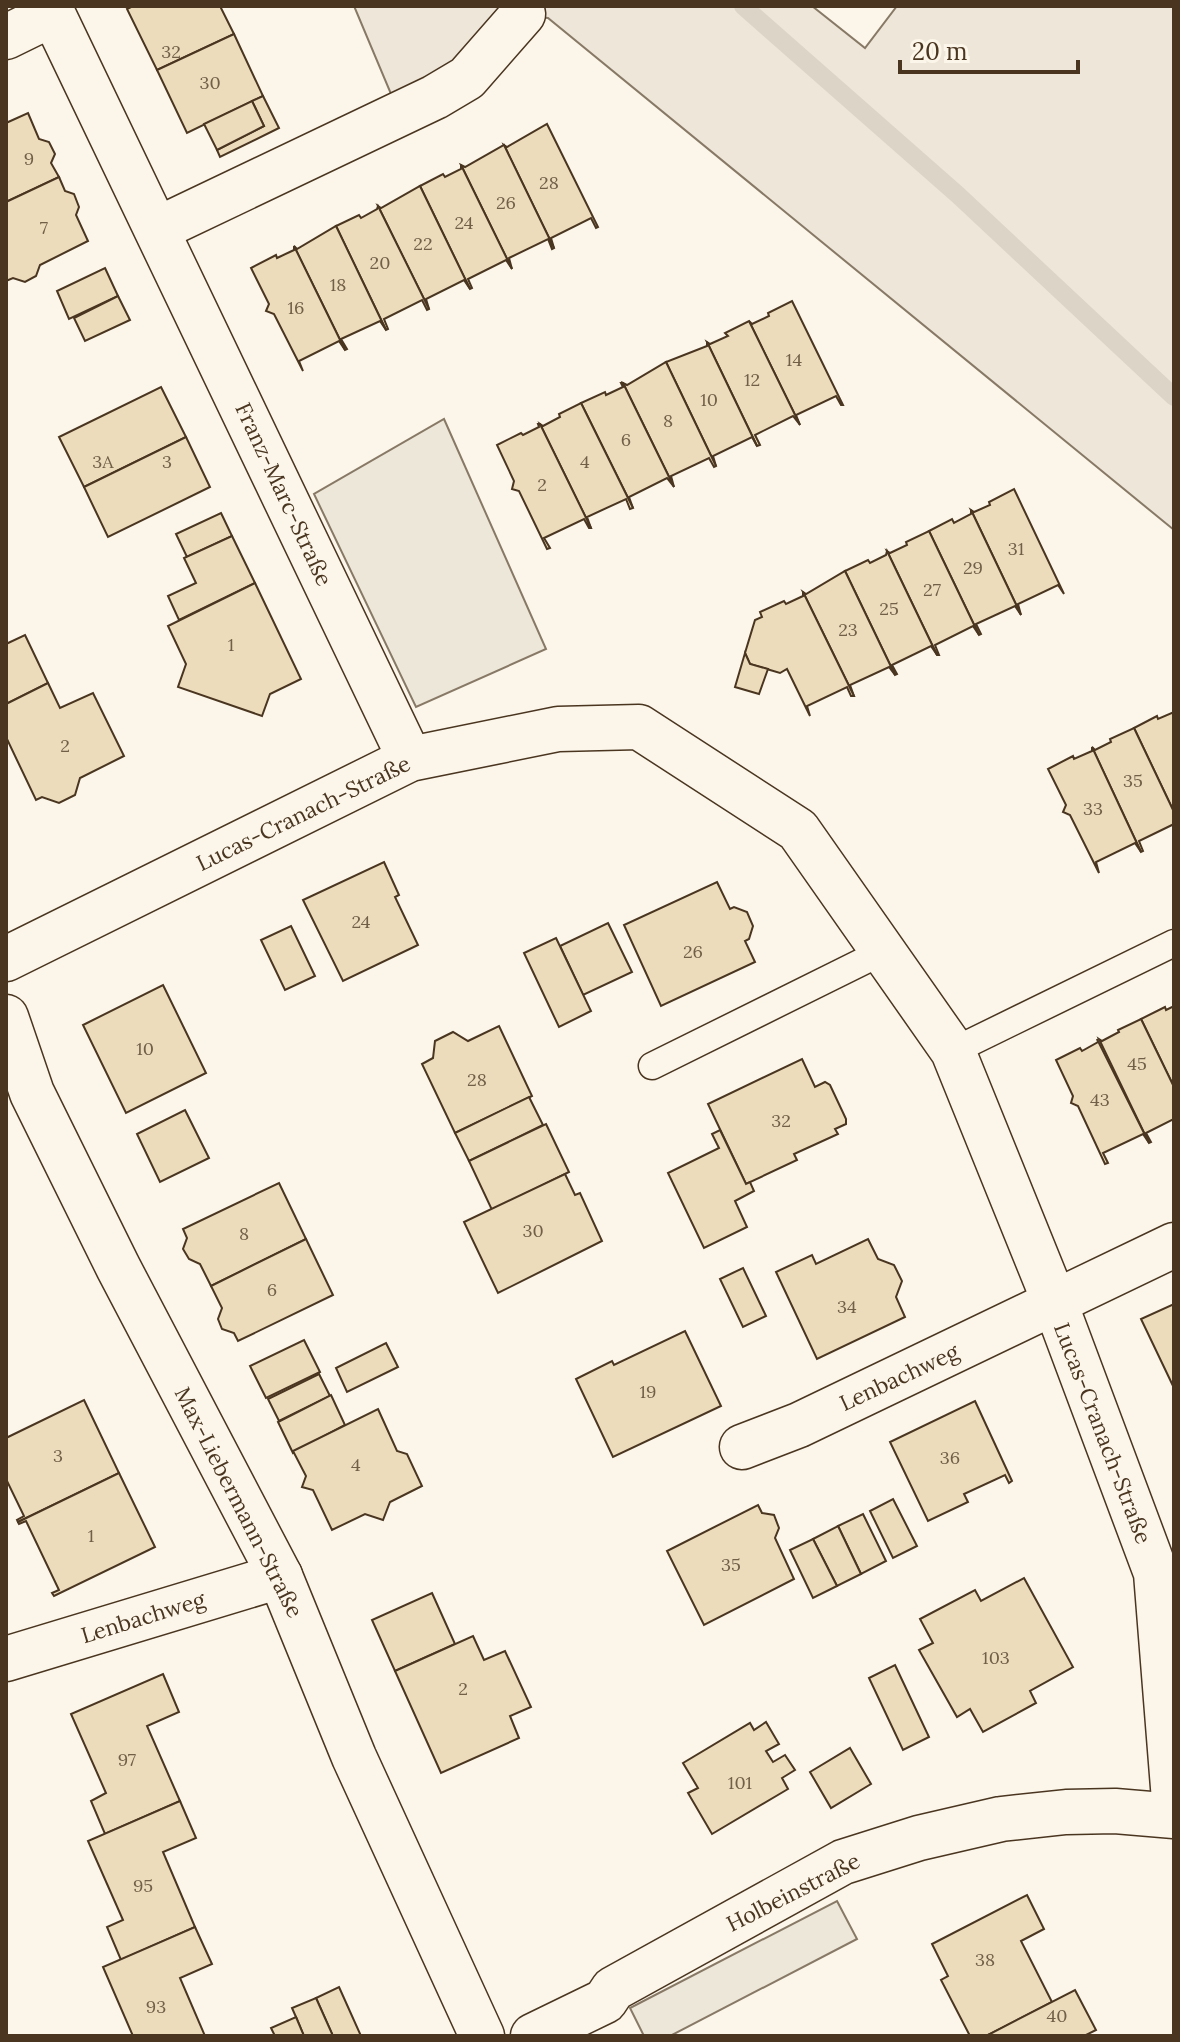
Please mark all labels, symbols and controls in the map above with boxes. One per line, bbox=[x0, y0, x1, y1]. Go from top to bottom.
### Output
scale bar bbox=[900, 24, 1078, 74]
text: 20 m bbox=[912, 36, 968, 67]
house number: 32 bbox=[161, 40, 181, 63]
house number: 30 bbox=[199, 71, 221, 94]
house number: 9 bbox=[24, 147, 34, 170]
house number: 28 bbox=[539, 171, 559, 194]
house number: 26 bbox=[496, 191, 516, 214]
house number: 24 bbox=[454, 211, 474, 234]
house number: 7 bbox=[40, 216, 48, 239]
house number: 22 bbox=[413, 232, 433, 255]
house number: 20 bbox=[370, 251, 390, 274]
house number: 18 bbox=[330, 273, 346, 296]
house number: 16 bbox=[288, 296, 304, 319]
house number: 14 bbox=[786, 348, 802, 371]
house number: 12 bbox=[744, 368, 760, 391]
house number: 10 bbox=[700, 388, 718, 411]
street label: Franz-Marc-Straße bbox=[229, 398, 339, 590]
house number: 8 bbox=[663, 409, 673, 432]
house number: 6 bbox=[621, 428, 631, 451]
house number: 3A bbox=[92, 450, 114, 473]
house number: 3 bbox=[162, 450, 172, 473]
house number: 4 bbox=[580, 450, 590, 473]
house number: 2 bbox=[537, 473, 547, 496]
house number: 31 bbox=[1008, 537, 1024, 560]
house number: 29 bbox=[963, 556, 983, 579]
house number: 27 bbox=[923, 578, 941, 601]
house number: 25 bbox=[879, 597, 899, 620]
house number: 23 bbox=[838, 618, 858, 641]
house number: 1 bbox=[228, 633, 234, 656]
house number: 2 bbox=[60, 734, 70, 757]
street label: Lucas-Cranach-Straße bbox=[191, 749, 415, 877]
house number: 35 bbox=[1123, 769, 1143, 792]
house number: 33 bbox=[1083, 797, 1103, 820]
house number: 24 bbox=[351, 910, 371, 933]
house number: 26 bbox=[683, 940, 703, 963]
house number: 10 bbox=[136, 1037, 154, 1060]
house number: 45 bbox=[1127, 1052, 1147, 1075]
house number: 28 bbox=[467, 1068, 487, 1091]
house number: 43 bbox=[1090, 1088, 1110, 1111]
house number: 32 bbox=[771, 1109, 791, 1132]
house number: 30 bbox=[522, 1219, 544, 1242]
house number: 8 bbox=[239, 1222, 249, 1245]
house number: 6 bbox=[267, 1278, 277, 1301]
house number: 34 bbox=[837, 1295, 857, 1318]
street label: Lucas-Cranach-Straße bbox=[1048, 1319, 1158, 1548]
street label: Lenbachweg bbox=[835, 1337, 964, 1417]
house number: 19 bbox=[640, 1380, 656, 1403]
street label: Max-Liebermann-Straße bbox=[169, 1382, 309, 1622]
house number: 3 bbox=[53, 1444, 63, 1467]
house number: 36 bbox=[940, 1446, 960, 1469]
house number: 4 bbox=[351, 1453, 361, 1476]
house number: 1 bbox=[88, 1524, 94, 1547]
house number: 35 bbox=[721, 1553, 741, 1576]
street label: Lenbachweg bbox=[78, 1585, 209, 1649]
house number: 103 bbox=[982, 1646, 1010, 1669]
house number: 2 bbox=[458, 1677, 468, 1700]
house number: 97 bbox=[118, 1748, 136, 1771]
house number: 101 bbox=[728, 1771, 752, 1794]
street label: Holbeinstraße bbox=[722, 1846, 865, 1938]
house number: 95 bbox=[133, 1874, 153, 1897]
house number: 38 bbox=[975, 1948, 995, 1971]
house number: 93 bbox=[146, 1995, 166, 2018]
house number: 40 bbox=[1047, 2004, 1067, 2027]

